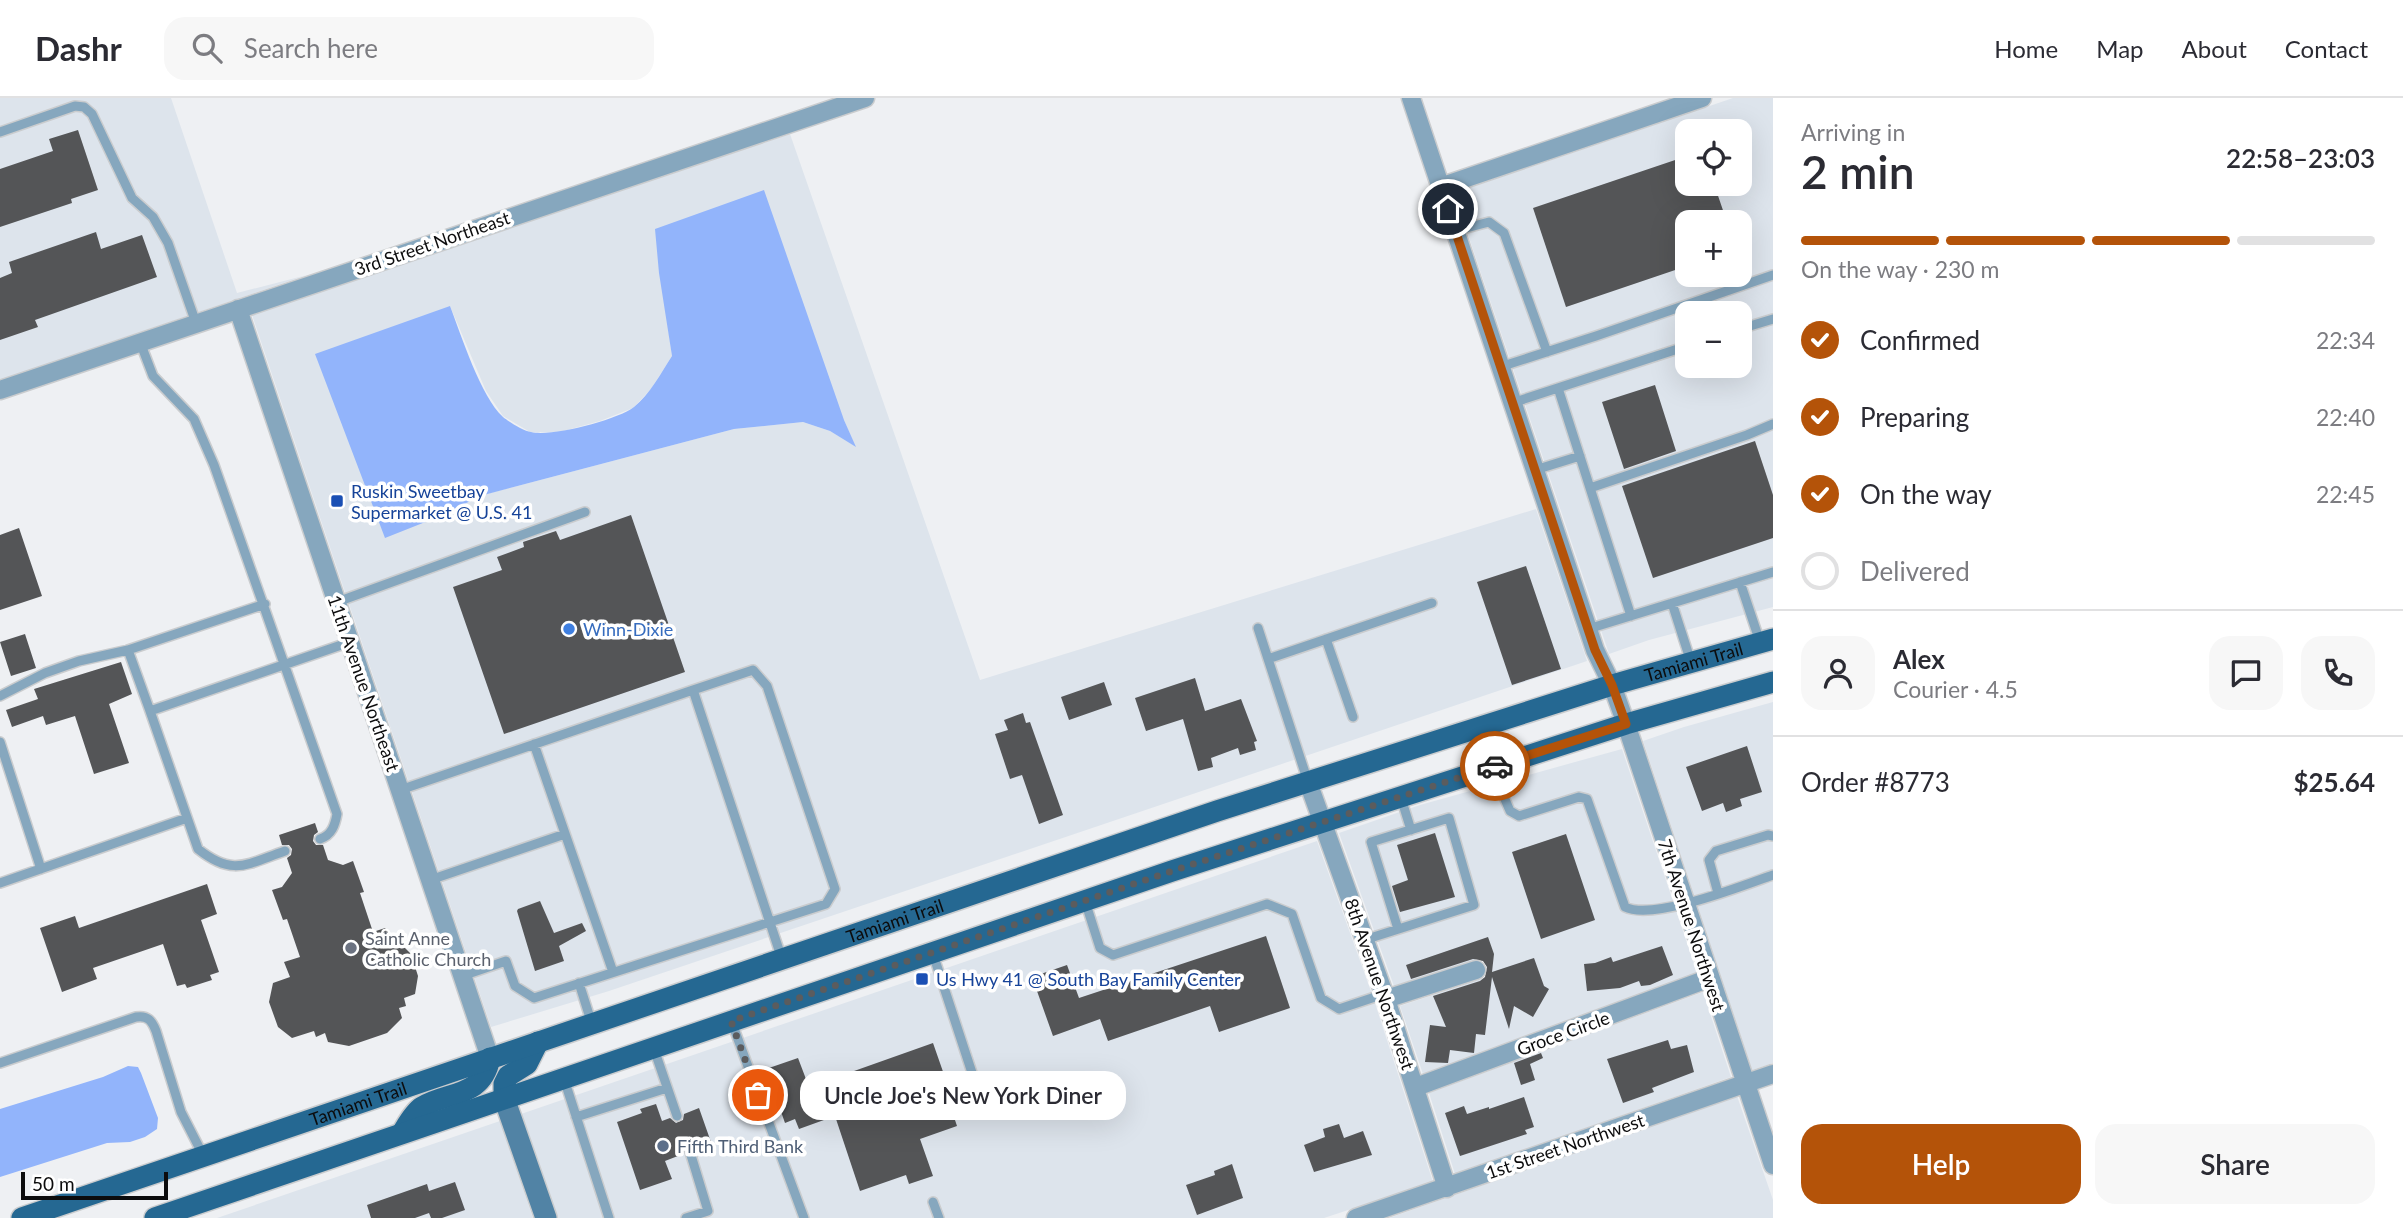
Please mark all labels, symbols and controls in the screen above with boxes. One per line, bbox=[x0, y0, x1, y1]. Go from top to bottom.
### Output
search box bbox=[164, 17, 654, 80]
text: Dashr bbox=[35, 28, 122, 68]
icon: search bbox=[188, 29, 226, 67]
text: Search here bbox=[244, 32, 378, 64]
text: Home bbox=[1994, 34, 2058, 63]
text: Map bbox=[2096, 34, 2144, 63]
text: About bbox=[2182, 34, 2247, 63]
text: Contact bbox=[2285, 34, 2368, 63]
text: Arriving in bbox=[1801, 118, 1905, 146]
map controls bbox=[1675, 119, 1752, 378]
button: locate bbox=[1675, 119, 1752, 196]
text: 22:58–23:03 bbox=[2226, 142, 2375, 174]
text: 2 min bbox=[1801, 144, 1915, 199]
pin bbox=[1418, 179, 1478, 239]
icon: home bbox=[1429, 190, 1467, 228]
street label: 3rd Street Northeast bbox=[351, 206, 513, 280]
button: + bbox=[1675, 210, 1752, 287]
text: On the way · 230 m bbox=[1801, 255, 2000, 283]
button: − bbox=[1675, 301, 1752, 378]
icon: check bbox=[1801, 321, 1839, 359]
text: Confirmed bbox=[1860, 324, 1980, 356]
text: 22:34 bbox=[2316, 326, 2375, 354]
icon: check bbox=[1801, 398, 1839, 436]
text: Preparing bbox=[1860, 401, 1969, 433]
text: 22:40 bbox=[2316, 403, 2375, 431]
icon: check bbox=[1801, 475, 1839, 513]
text: On the way bbox=[1860, 478, 1992, 510]
place label: Ruskin Sweetbay Supermarket @ U.S. 41 bbox=[351, 480, 533, 523]
text: 22:45 bbox=[2316, 480, 2375, 508]
marker: Ruskin Sweetbay Supermarket @ U.S. 41 bbox=[329, 493, 345, 509]
text: Delivered bbox=[1860, 555, 1970, 587]
street label: 11th Avenue Northeast bbox=[323, 592, 405, 775]
place label: Winn-Dixie bbox=[583, 618, 673, 640]
marker: Winn-Dixie bbox=[561, 621, 577, 637]
button: person bbox=[1801, 636, 1875, 710]
button: chat bbox=[2209, 636, 2283, 710]
button: phone bbox=[2301, 636, 2375, 710]
street label: Tamiami Trail bbox=[1642, 637, 1746, 686]
text: Alex bbox=[1893, 643, 1945, 675]
text: Courier · 4.5 bbox=[1893, 675, 2018, 703]
courier bbox=[1460, 731, 1530, 801]
icon: car bbox=[1476, 747, 1514, 785]
text: Order #8773 bbox=[1801, 766, 1950, 798]
text: $25.64 bbox=[2293, 766, 2375, 798]
street label: 7th Avenue Northwest bbox=[1654, 836, 1730, 1014]
street label: Tamiami Trail bbox=[843, 894, 946, 948]
street label: 8th Avenue Northwest bbox=[1340, 896, 1420, 1073]
place label: Saint Anne Catholic Church bbox=[365, 927, 491, 970]
marker: Saint Anne Catholic Church bbox=[343, 940, 359, 956]
place label: Us Hwy 41 @ South Bay Family Center bbox=[936, 968, 1241, 990]
marker: Us Hwy 41 @ South Bay Family Center bbox=[914, 971, 930, 987]
street label: Groce Circle bbox=[1514, 1006, 1612, 1060]
pin bbox=[728, 1065, 788, 1125]
callout: Uncle Joe's New York Diner bbox=[800, 1070, 1126, 1119]
icon: bag bbox=[739, 1076, 777, 1114]
street label: Tamiami Trail bbox=[306, 1077, 410, 1130]
text: Uncle Joe's New York Diner bbox=[824, 1081, 1102, 1109]
street label: 1st Street Northwest bbox=[1483, 1108, 1647, 1183]
button: Help bbox=[1801, 1124, 2081, 1204]
button: Share bbox=[2095, 1124, 2375, 1204]
place label: Fifth Third Bank bbox=[677, 1135, 804, 1157]
marker: Fifth Third Bank bbox=[655, 1138, 671, 1154]
scale bar bbox=[21, 1169, 168, 1201]
text: 50 m bbox=[32, 1172, 75, 1195]

